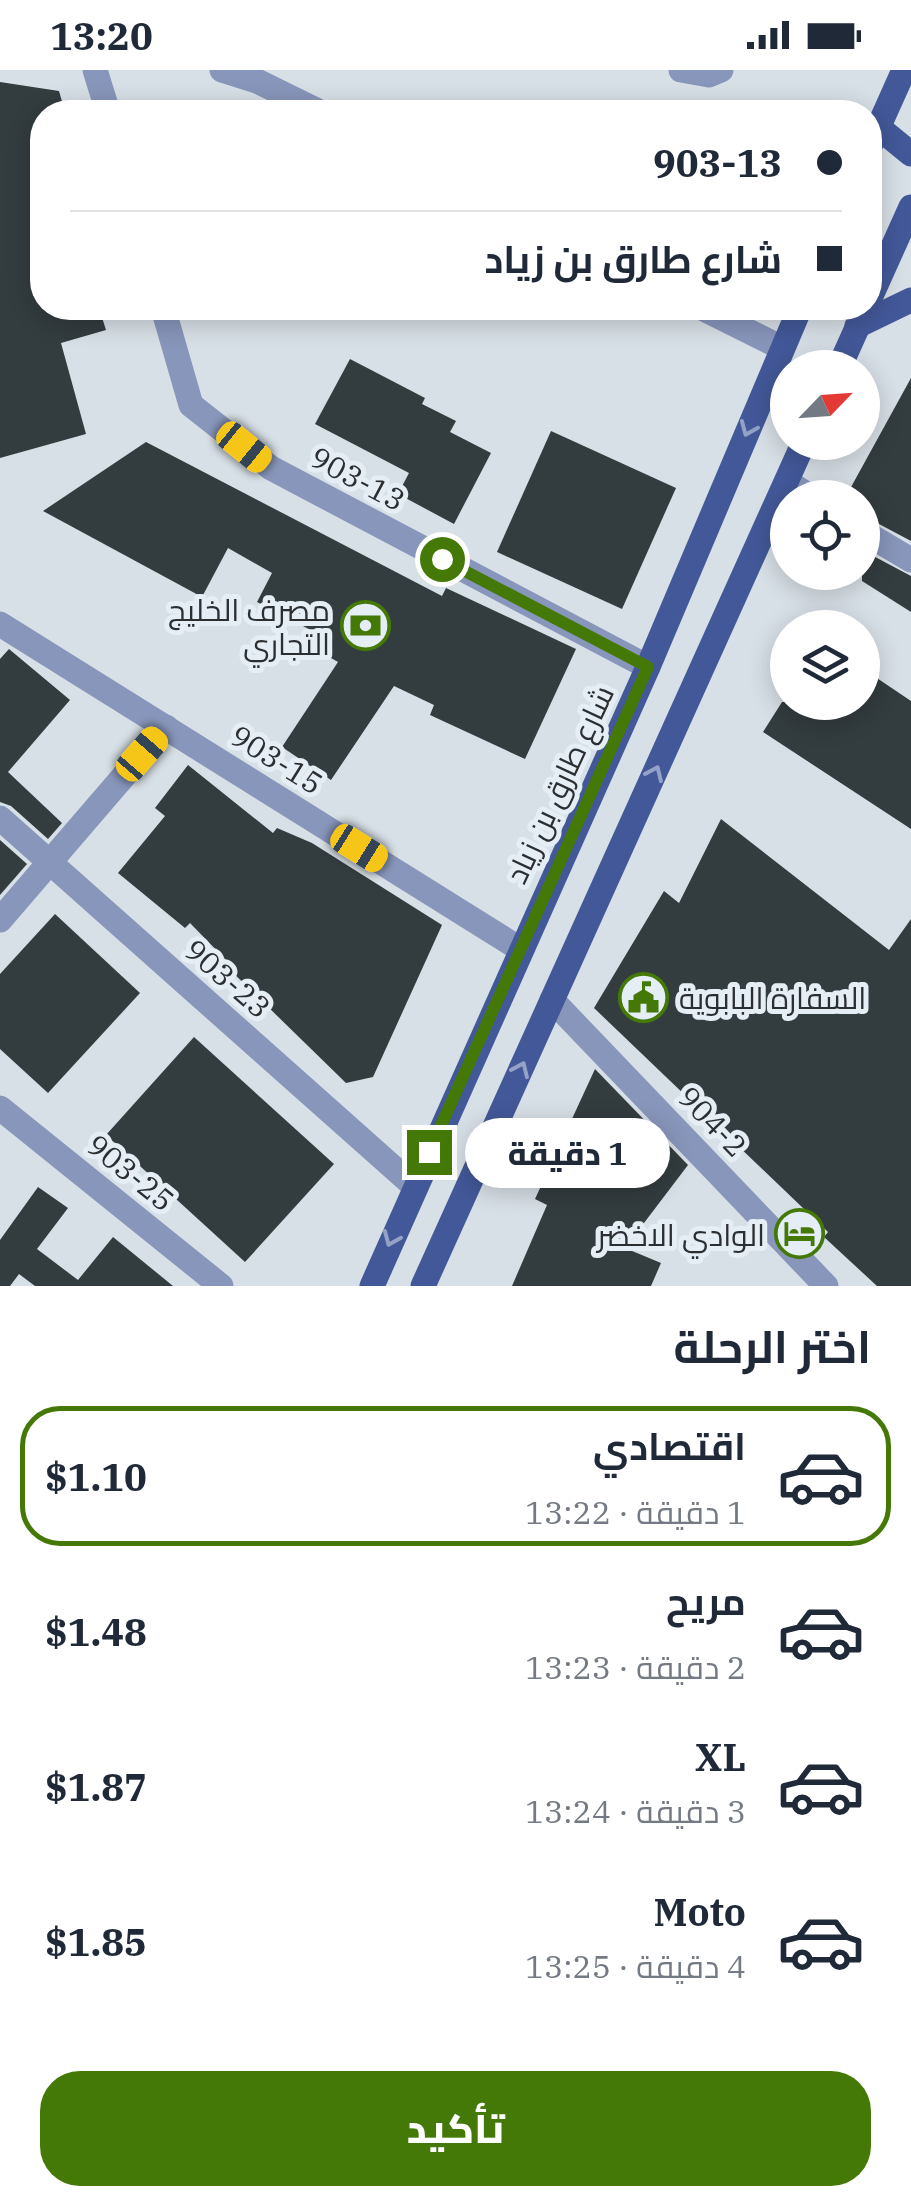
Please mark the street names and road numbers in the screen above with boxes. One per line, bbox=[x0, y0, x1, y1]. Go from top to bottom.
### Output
street label: 903-13 bbox=[304, 437, 412, 519]
street label: شارع طارق بن زياد bbox=[496, 679, 624, 890]
street label: 903-15 bbox=[224, 715, 330, 803]
street label: 903-23 bbox=[177, 930, 279, 1026]
street label: 904-2 bbox=[670, 1077, 756, 1165]
street label: 903-25 bbox=[79, 1125, 183, 1219]

